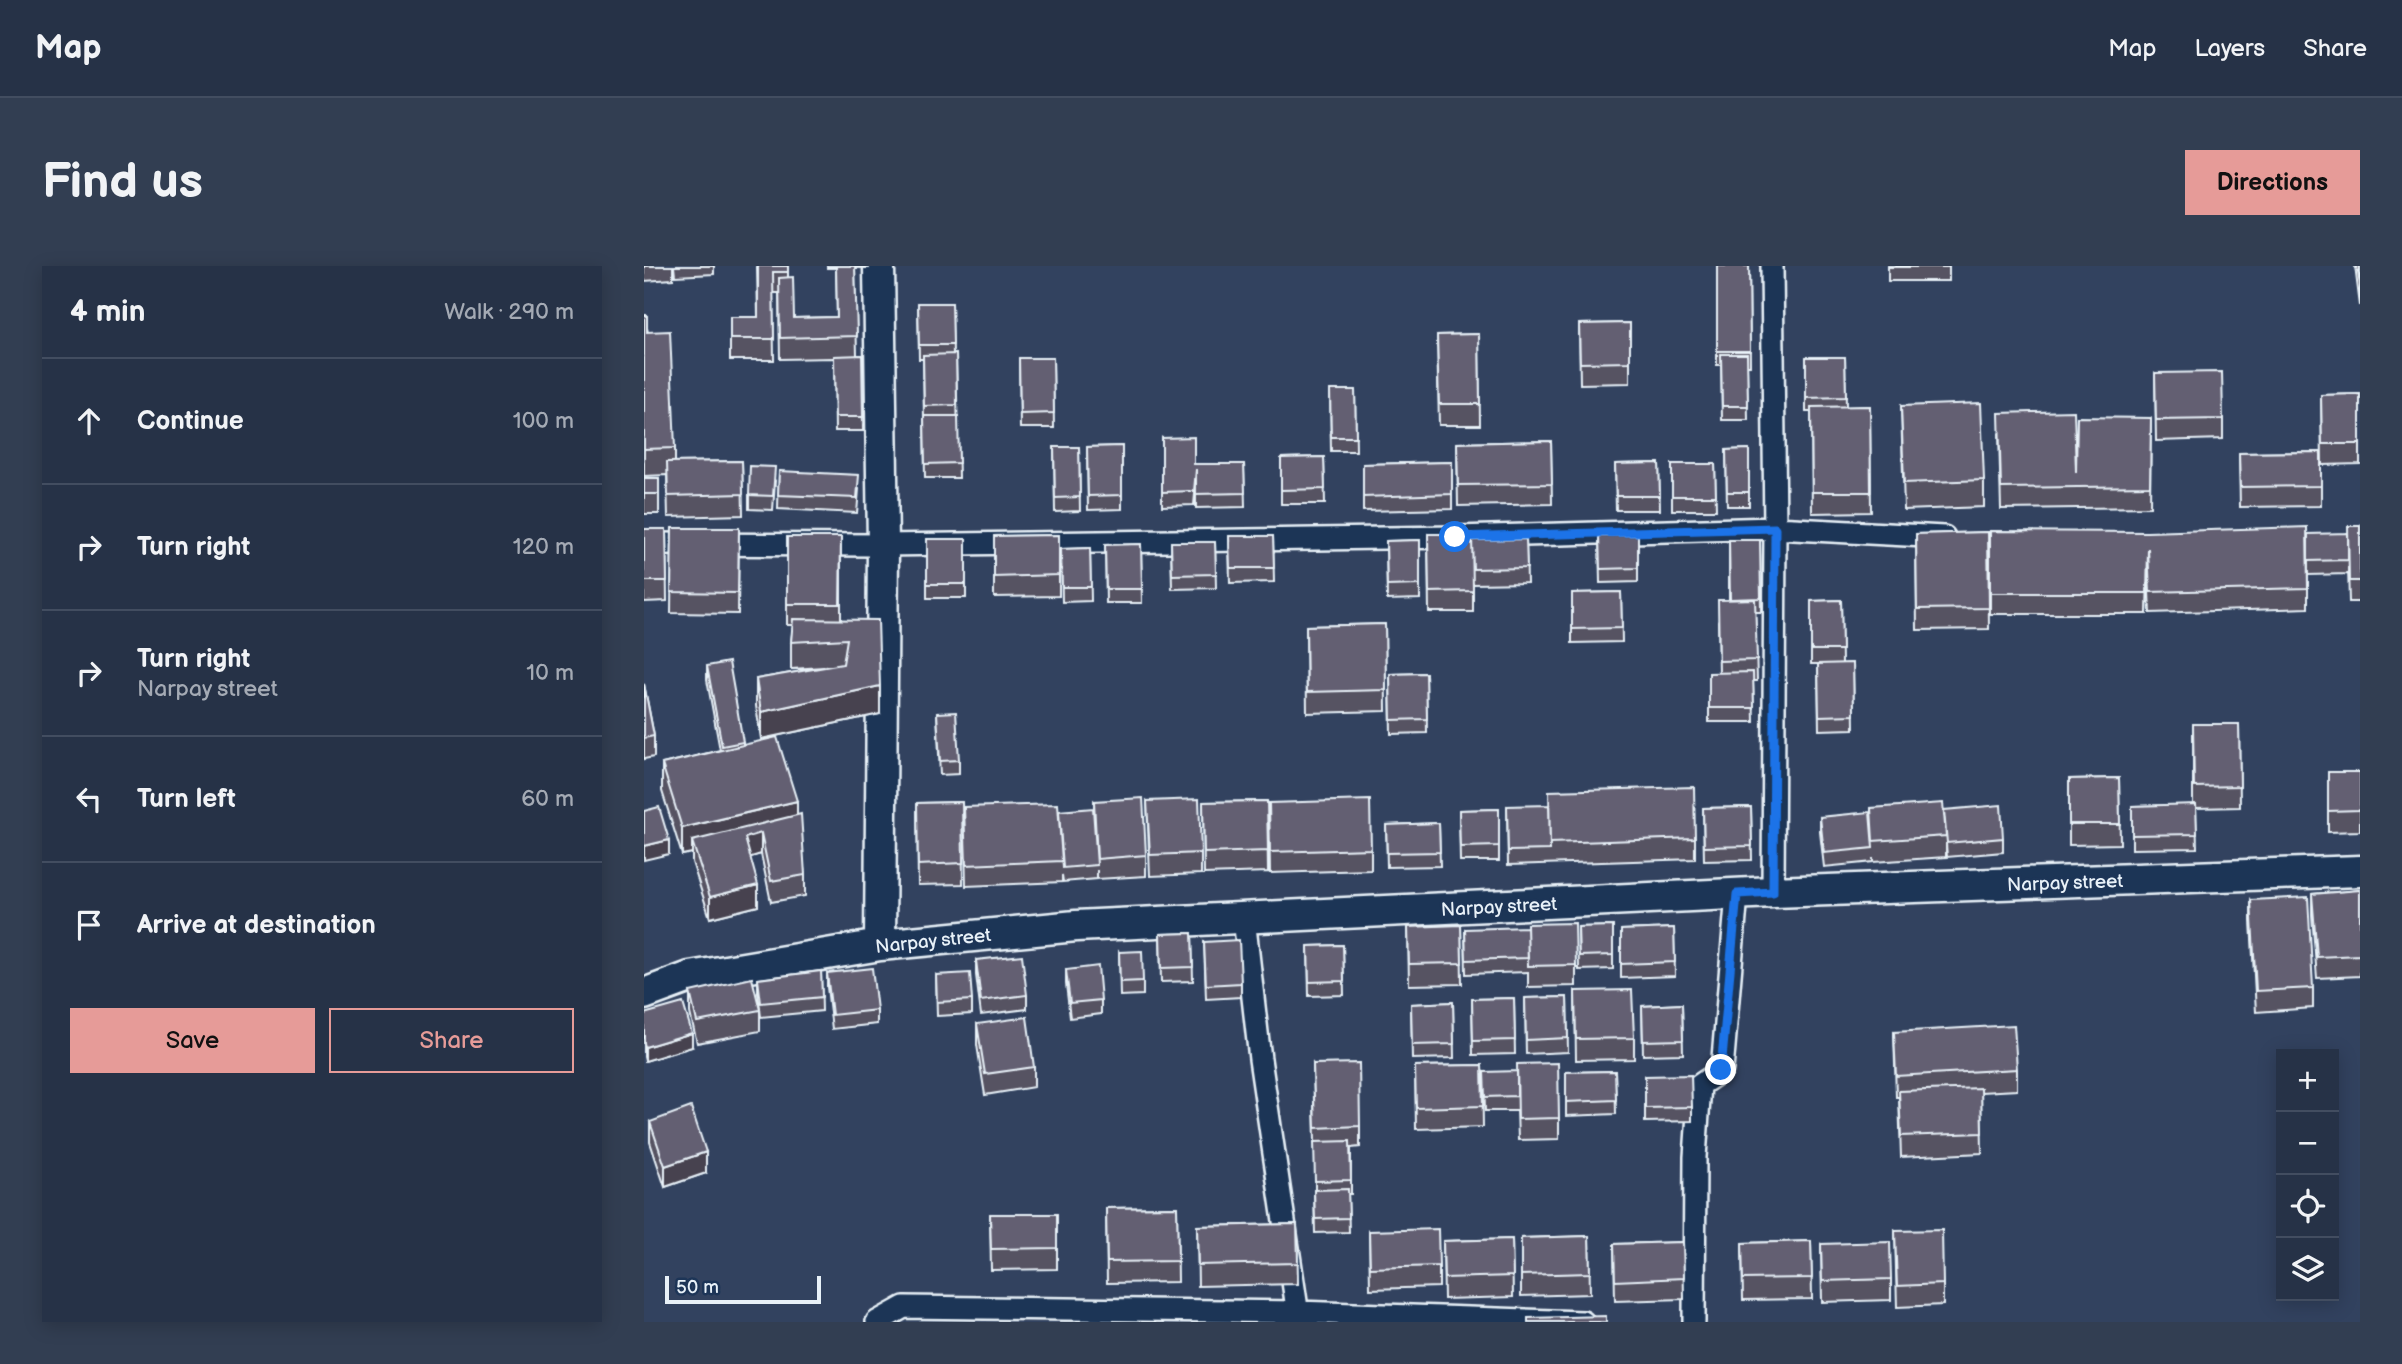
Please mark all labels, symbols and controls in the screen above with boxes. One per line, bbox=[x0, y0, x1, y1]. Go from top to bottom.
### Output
text: Map bbox=[35, 28, 101, 68]
text: Map bbox=[2108, 34, 2156, 63]
text: Layers bbox=[2194, 34, 2265, 63]
text: Share bbox=[2303, 34, 2367, 63]
button: Directions bbox=[2185, 150, 2360, 215]
text: Find us bbox=[42, 153, 203, 212]
text: 4 min bbox=[70, 294, 145, 330]
text: Walk · 290 m bbox=[444, 298, 574, 326]
icon: ahead bbox=[70, 402, 108, 440]
text: Continue bbox=[137, 406, 244, 437]
text: 100 m bbox=[513, 407, 574, 435]
route start bbox=[1439, 521, 1470, 552]
icon: right bbox=[70, 528, 108, 566]
text: Turn right bbox=[137, 532, 250, 563]
text: 120 m bbox=[513, 533, 574, 561]
text: Turn right bbox=[137, 644, 250, 675]
icon: right bbox=[70, 654, 108, 692]
text: 10 m bbox=[526, 659, 574, 687]
text: Narpay street bbox=[137, 675, 278, 703]
icon: left bbox=[70, 780, 108, 818]
text: Turn left bbox=[137, 784, 236, 815]
text: 60 m bbox=[521, 785, 574, 813]
street label: Narpay street bbox=[2007, 870, 2124, 897]
street label: Narpay street bbox=[1440, 893, 1558, 922]
icon: arrive bbox=[70, 906, 108, 944]
text: Arrive at destination bbox=[137, 910, 376, 941]
street label: Narpay street bbox=[874, 924, 992, 959]
button: Save bbox=[70, 1008, 315, 1073]
button: Share bbox=[329, 1008, 574, 1073]
map controls bbox=[2276, 1049, 2339, 1301]
button: + bbox=[2276, 1049, 2339, 1112]
route end bbox=[1705, 1054, 1736, 1085]
button: − bbox=[2276, 1112, 2339, 1175]
button: locate bbox=[2276, 1175, 2339, 1238]
button: layers bbox=[2276, 1238, 2339, 1301]
scale bar bbox=[665, 1273, 821, 1305]
text: 50 m bbox=[676, 1276, 719, 1299]

